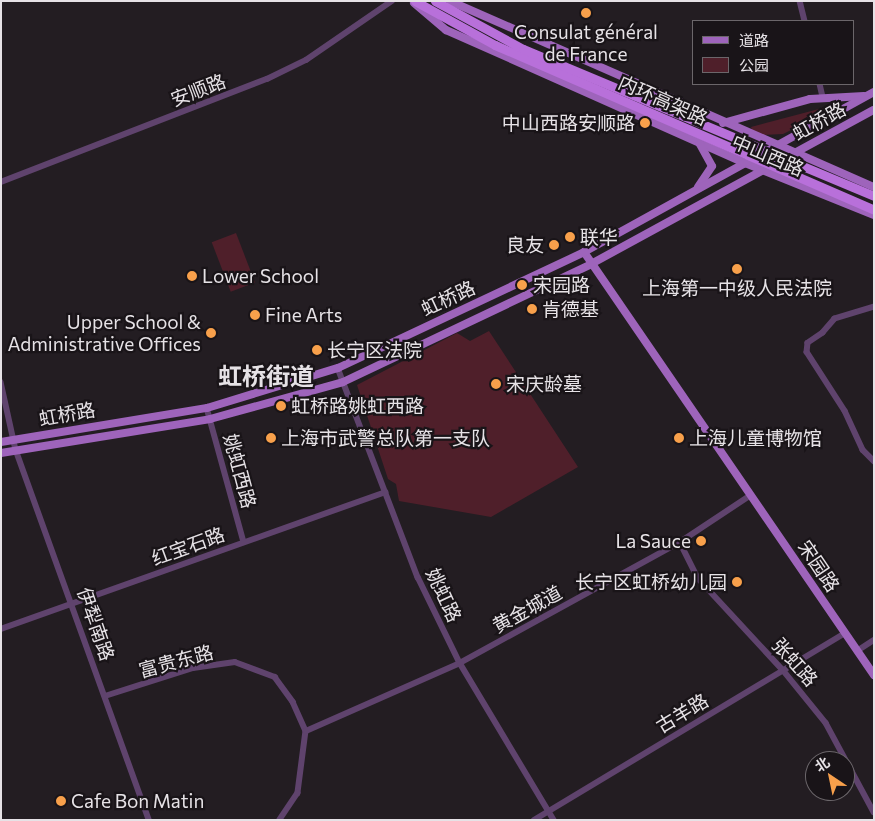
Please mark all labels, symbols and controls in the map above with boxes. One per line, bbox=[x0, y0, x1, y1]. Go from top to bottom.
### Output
marker: Consulat général de France bbox=[580, 7, 592, 19]
legend bbox=[692, 20, 855, 85]
place label: Consulat général de France bbox=[514, 21, 658, 65]
text: 道路 bbox=[739, 31, 769, 49]
text: 公园 bbox=[739, 56, 769, 74]
street label: 安顺路 bbox=[167, 69, 229, 111]
street label: 内环高架路 bbox=[615, 70, 711, 130]
street label: 虹桥路 bbox=[789, 97, 849, 145]
place label: 中山西路安顺路 bbox=[502, 112, 635, 134]
marker: 中山西路安顺路 bbox=[639, 117, 651, 129]
street label: 中山西路 bbox=[729, 130, 807, 180]
place label: 联华 bbox=[580, 226, 618, 248]
marker: 联华 bbox=[564, 231, 576, 243]
place label: 良友 bbox=[506, 234, 544, 256]
marker: 良友 bbox=[548, 239, 560, 251]
marker: 上海第一中级人民法院 bbox=[731, 263, 743, 275]
place label: Lower School bbox=[202, 265, 319, 287]
marker: Lower School bbox=[186, 270, 198, 282]
place label: 宋园路 bbox=[533, 274, 590, 296]
street label: 虹桥路 bbox=[417, 276, 479, 320]
place label: 上海第一中级人民法院 bbox=[642, 277, 832, 299]
marker: 宋园路 bbox=[515, 278, 529, 292]
place label: 肯德基 bbox=[542, 298, 599, 320]
marker: 肯德基 bbox=[526, 303, 538, 315]
place label: Fine Arts bbox=[265, 304, 342, 326]
marker: Fine Arts bbox=[249, 309, 261, 321]
place label: Upper School & Administrative Offices bbox=[8, 311, 201, 355]
marker: Upper School & Administrative Offices bbox=[205, 327, 217, 339]
place label: 长宁区法院 bbox=[327, 339, 422, 361]
marker: 长宁区法院 bbox=[311, 344, 323, 356]
district label: 虹桥街道 bbox=[218, 362, 314, 390]
place label: 宋庆龄墓 bbox=[506, 373, 582, 395]
marker: 宋庆龄墓 bbox=[490, 378, 502, 390]
place label: 虹桥路姚虹西路 bbox=[291, 395, 424, 417]
street label: 虹桥路 bbox=[37, 398, 97, 430]
marker: 虹桥路姚虹西路 bbox=[275, 400, 287, 412]
place label: 上海市武警总队第一支队 bbox=[281, 427, 490, 449]
place label: 上海儿童博物馆 bbox=[689, 427, 822, 449]
street label: 姚虹西路 bbox=[219, 431, 261, 511]
marker: 上海市武警总队第一支队 bbox=[265, 432, 277, 444]
marker: 上海儿童博物馆 bbox=[673, 432, 685, 444]
street label: 红宝石路 bbox=[148, 522, 228, 570]
place label: La Sauce bbox=[615, 530, 691, 552]
marker: La Sauce bbox=[695, 535, 707, 547]
street label: 宋园路 bbox=[794, 536, 844, 596]
street label: 姚虹路 bbox=[422, 564, 466, 626]
place label: 长宁区虹桥幼儿园 bbox=[575, 571, 727, 593]
marker: 长宁区虹桥幼儿园 bbox=[731, 576, 743, 588]
street label: 黄金城道 bbox=[488, 581, 566, 637]
street label: 伊犁南路 bbox=[73, 584, 119, 664]
street label: 张虹路 bbox=[767, 633, 823, 691]
street label: 富贵东路 bbox=[136, 640, 216, 682]
street label: 古羊路 bbox=[652, 689, 712, 737]
north arrow bbox=[805, 751, 855, 801]
text: 北 bbox=[811, 753, 832, 775]
place label: Cafe Bon Matin bbox=[71, 790, 204, 812]
marker: Cafe Bon Matin bbox=[55, 795, 67, 807]

